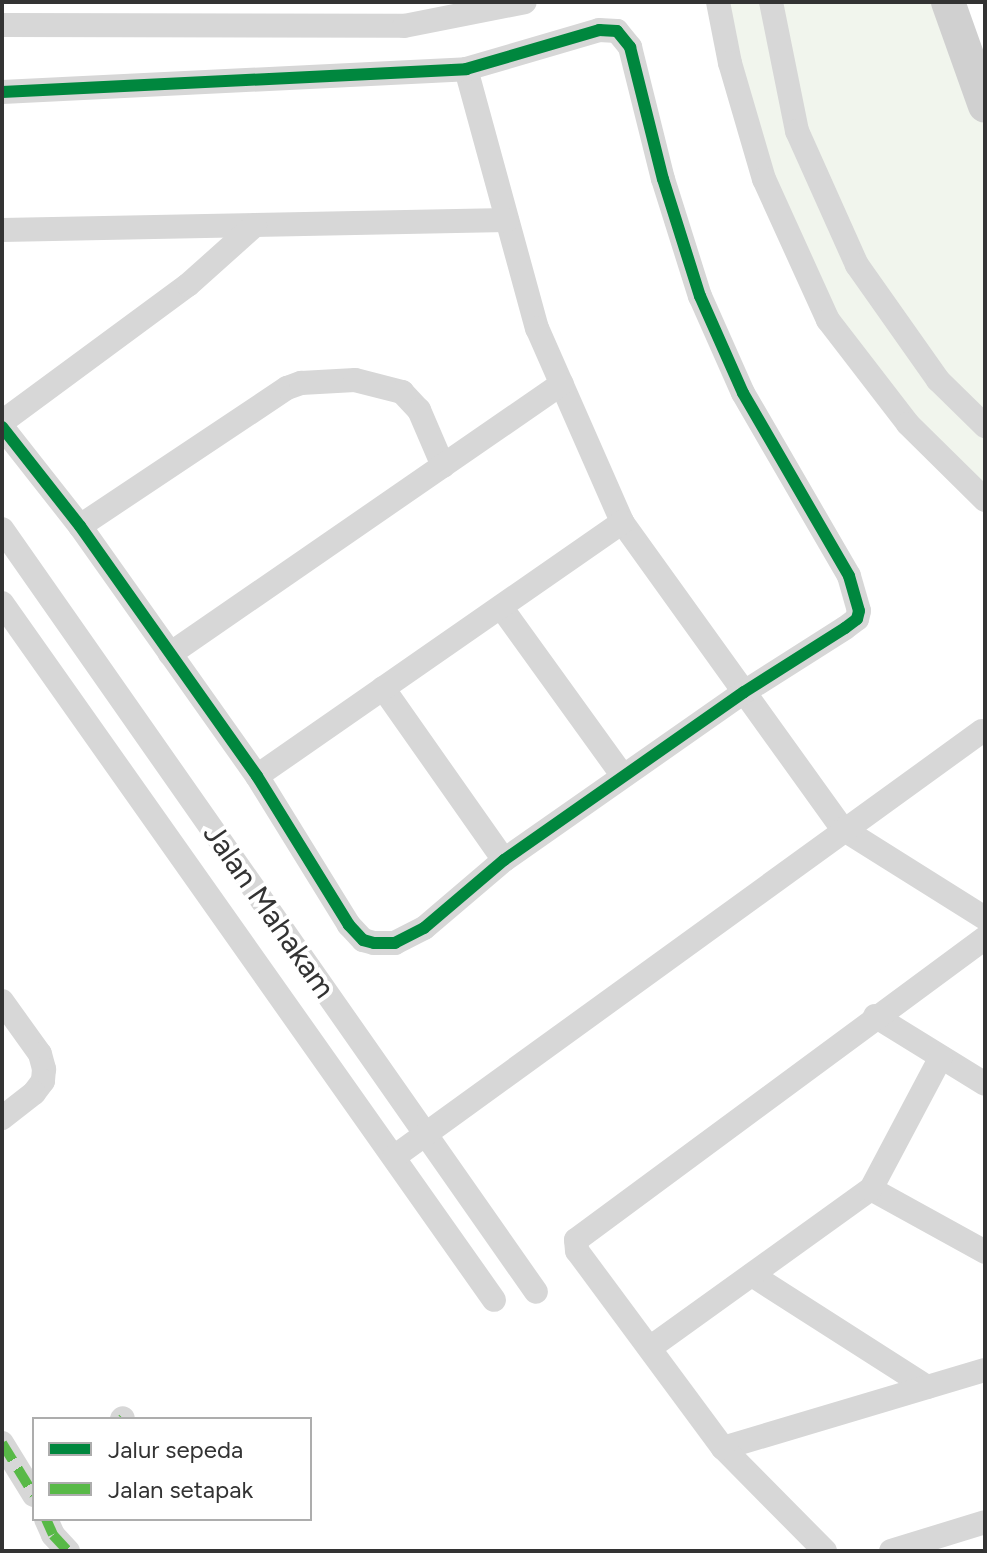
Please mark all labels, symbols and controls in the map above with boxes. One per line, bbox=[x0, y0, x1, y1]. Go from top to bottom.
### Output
street label: Jalan Mahakam bbox=[196, 817, 342, 1005]
legend bbox=[32, 1417, 312, 1521]
text: Jalur sepeda bbox=[108, 1435, 243, 1464]
text: Jalan setapak bbox=[108, 1475, 253, 1504]

